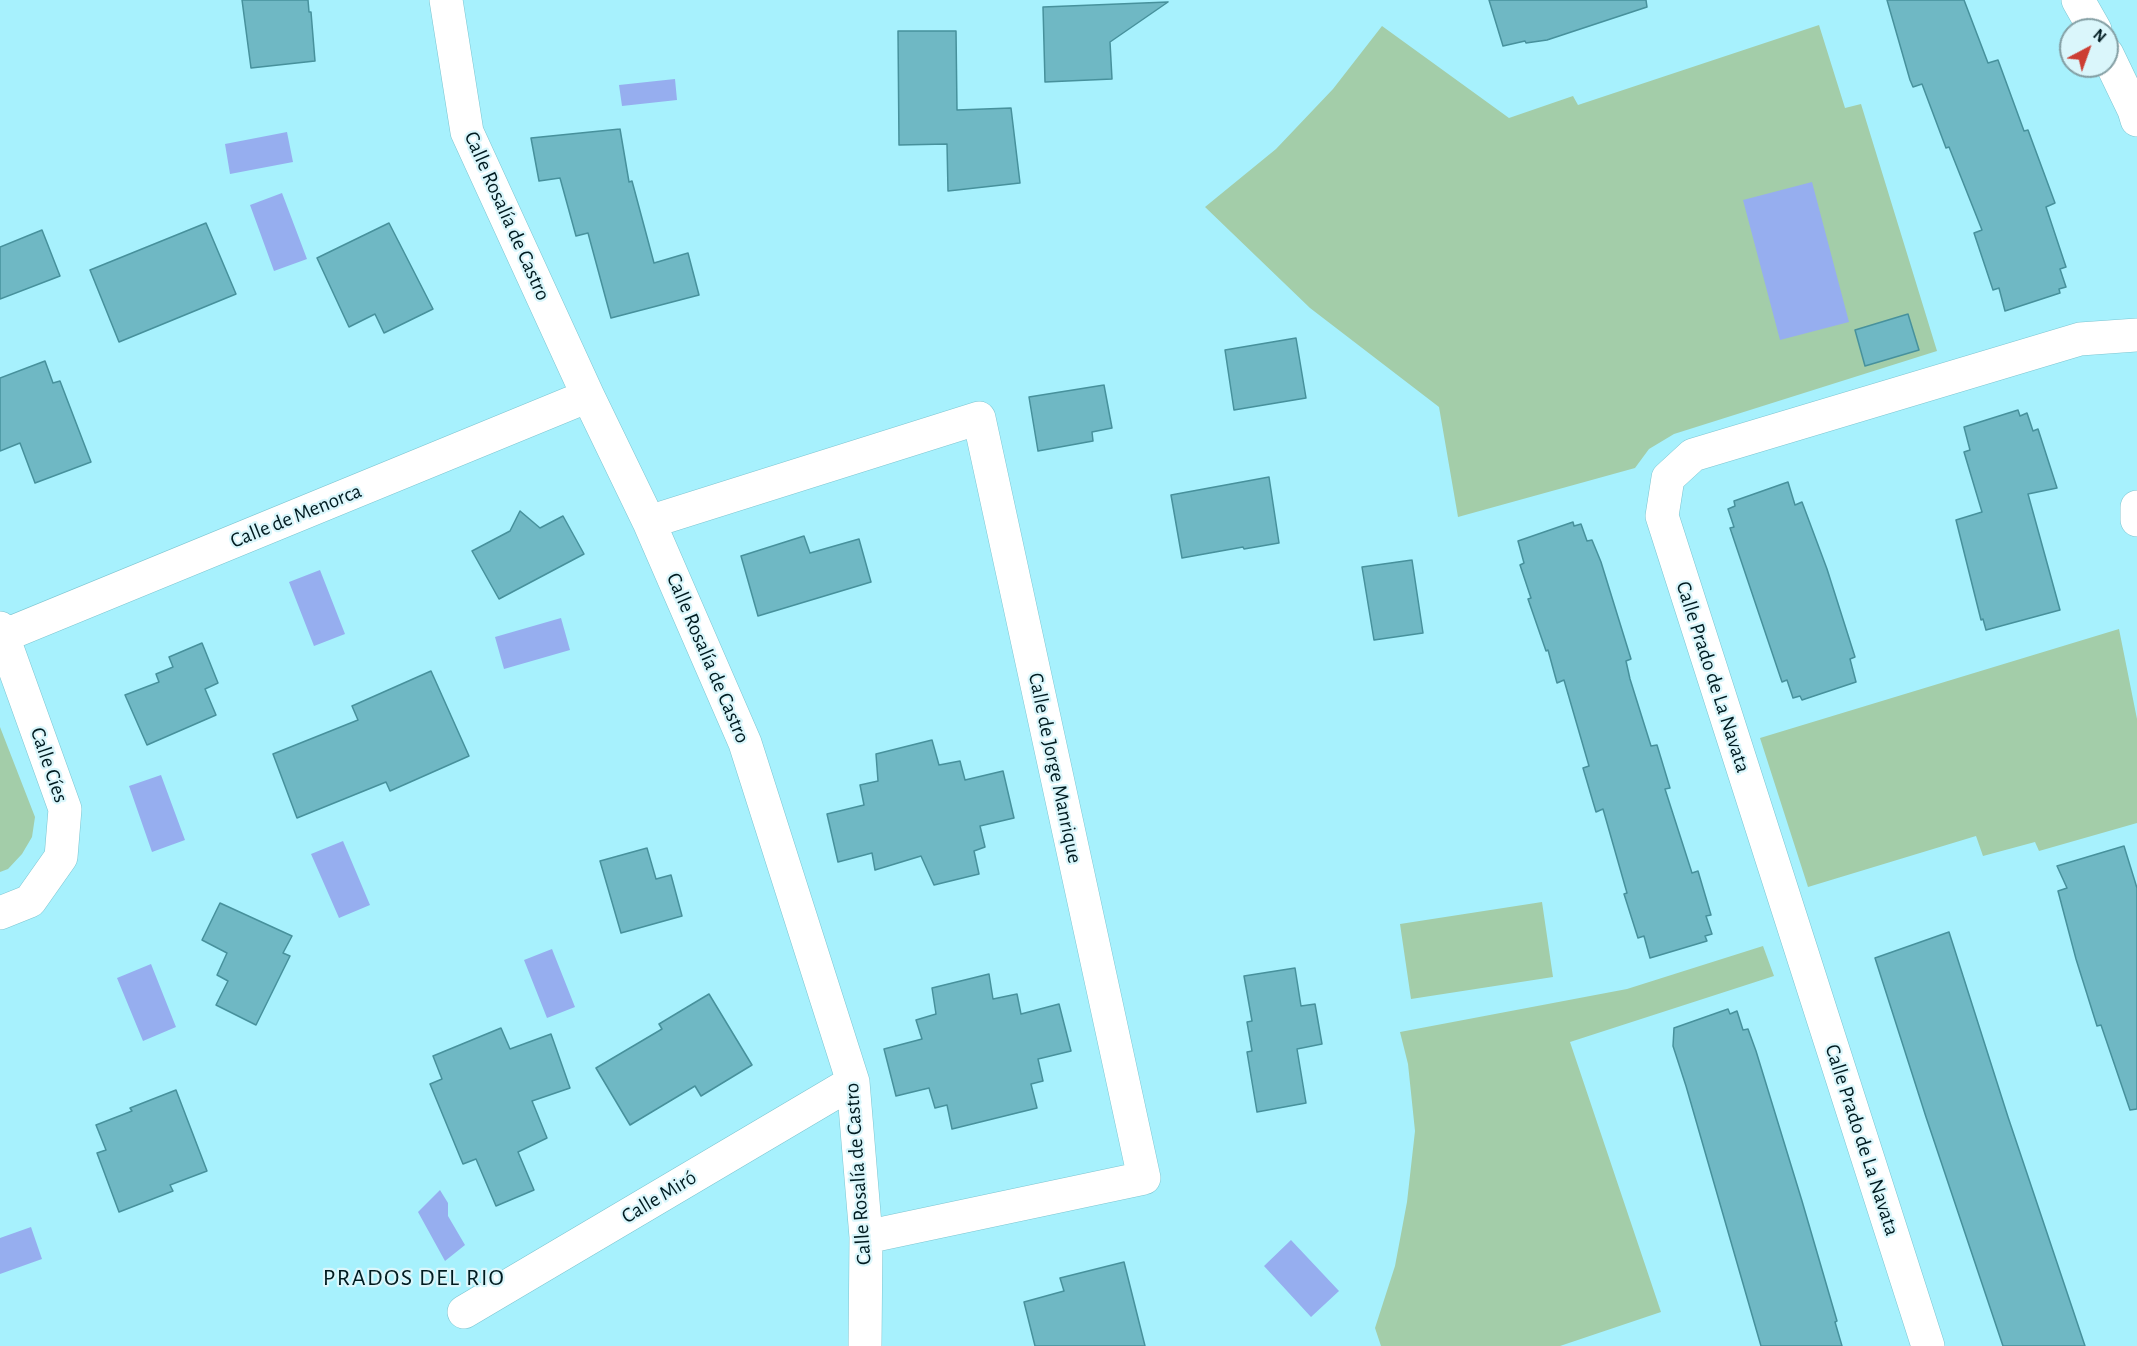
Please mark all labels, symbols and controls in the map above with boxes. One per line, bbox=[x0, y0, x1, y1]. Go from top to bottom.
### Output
north arrow bbox=[2059, 18, 2119, 78]
text: N bbox=[2090, 26, 2109, 46]
street label: Calle Rosalía de Castro bbox=[458, 128, 556, 304]
street label: Calle de Menorca bbox=[227, 478, 365, 554]
street label: Calle Rosalía de Castro bbox=[661, 569, 755, 747]
street label: Calle Prado de La Navata bbox=[1670, 578, 1756, 776]
street label: Calle de Jorge Manrique bbox=[1023, 671, 1087, 865]
street label: Calle Cíes bbox=[24, 724, 74, 806]
street label: Calle Prado de La Navata bbox=[1819, 1041, 1905, 1239]
street label: Calle Rosalía de Castro bbox=[839, 1082, 877, 1266]
street label: Calle Miró bbox=[617, 1165, 701, 1229]
district label: PRADOS DEL RIO bbox=[323, 1264, 505, 1292]

